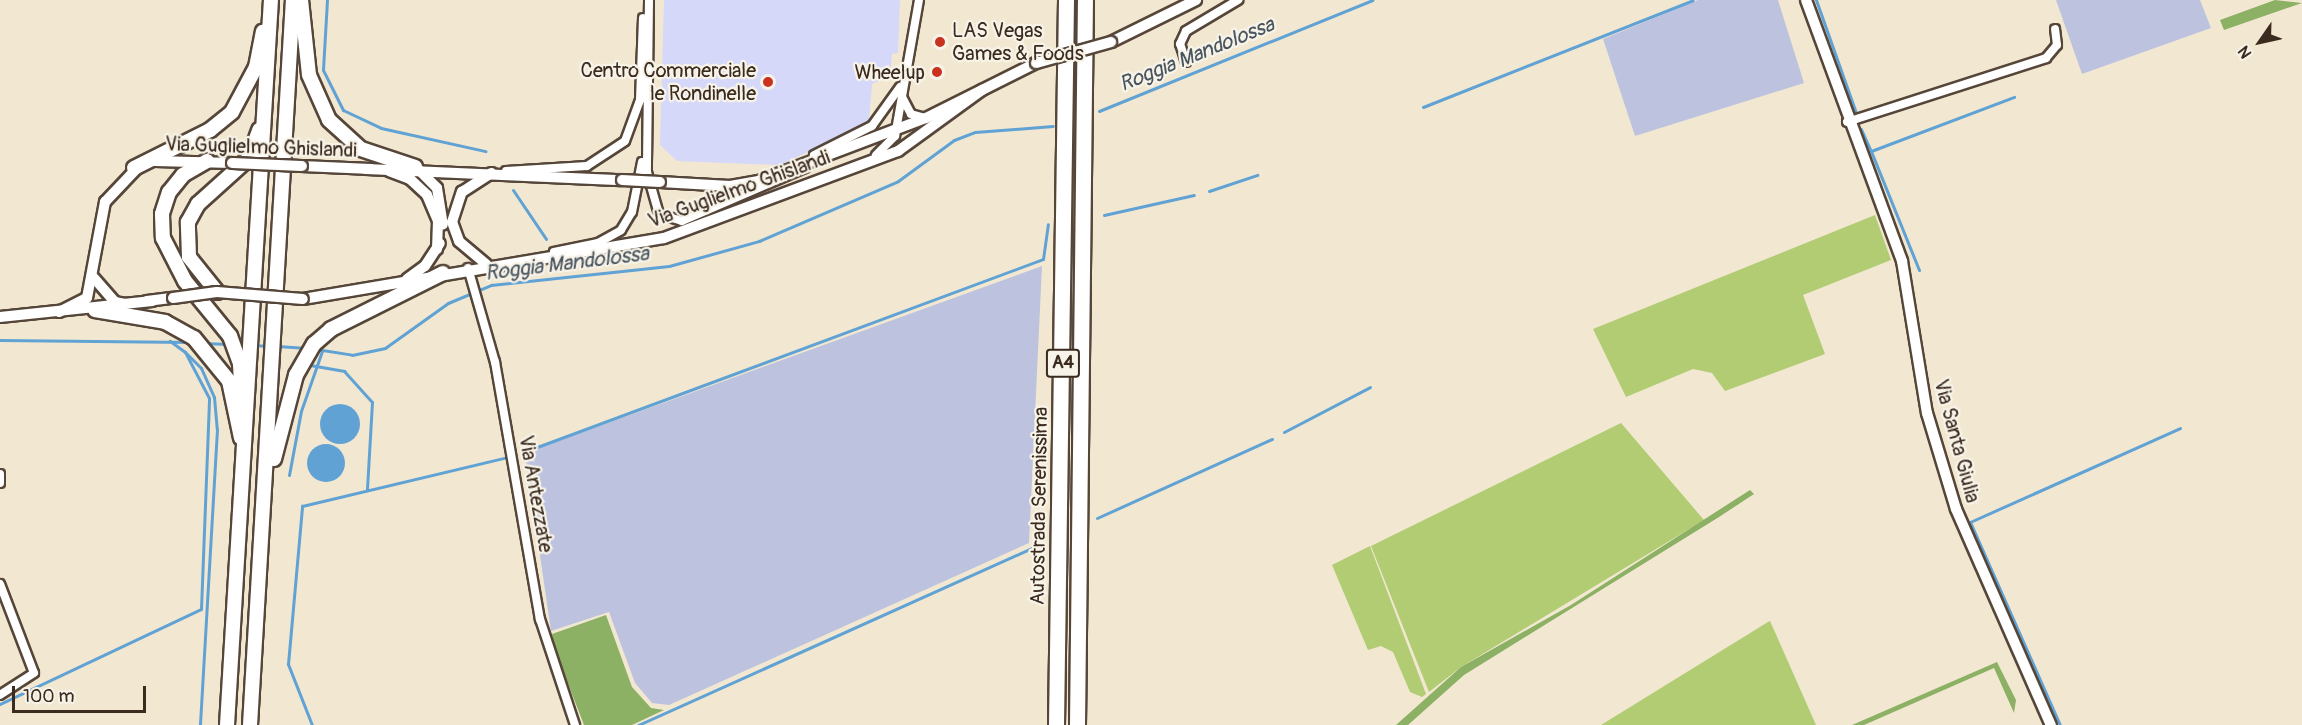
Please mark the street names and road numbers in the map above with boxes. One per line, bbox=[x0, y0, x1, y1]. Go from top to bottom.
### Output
street label: Via Guglielmo Ghislandi bbox=[165, 132, 357, 162]
street label: Via Guglielmo Ghislandi bbox=[645, 145, 833, 233]
road number: A4 bbox=[1045, 348, 1081, 378]
street label: Via Santa Giulia bbox=[1929, 377, 1985, 505]
street label: Autostrada Serenissima bbox=[1025, 407, 1053, 605]
street label: Via Antezzate bbox=[514, 433, 558, 555]

